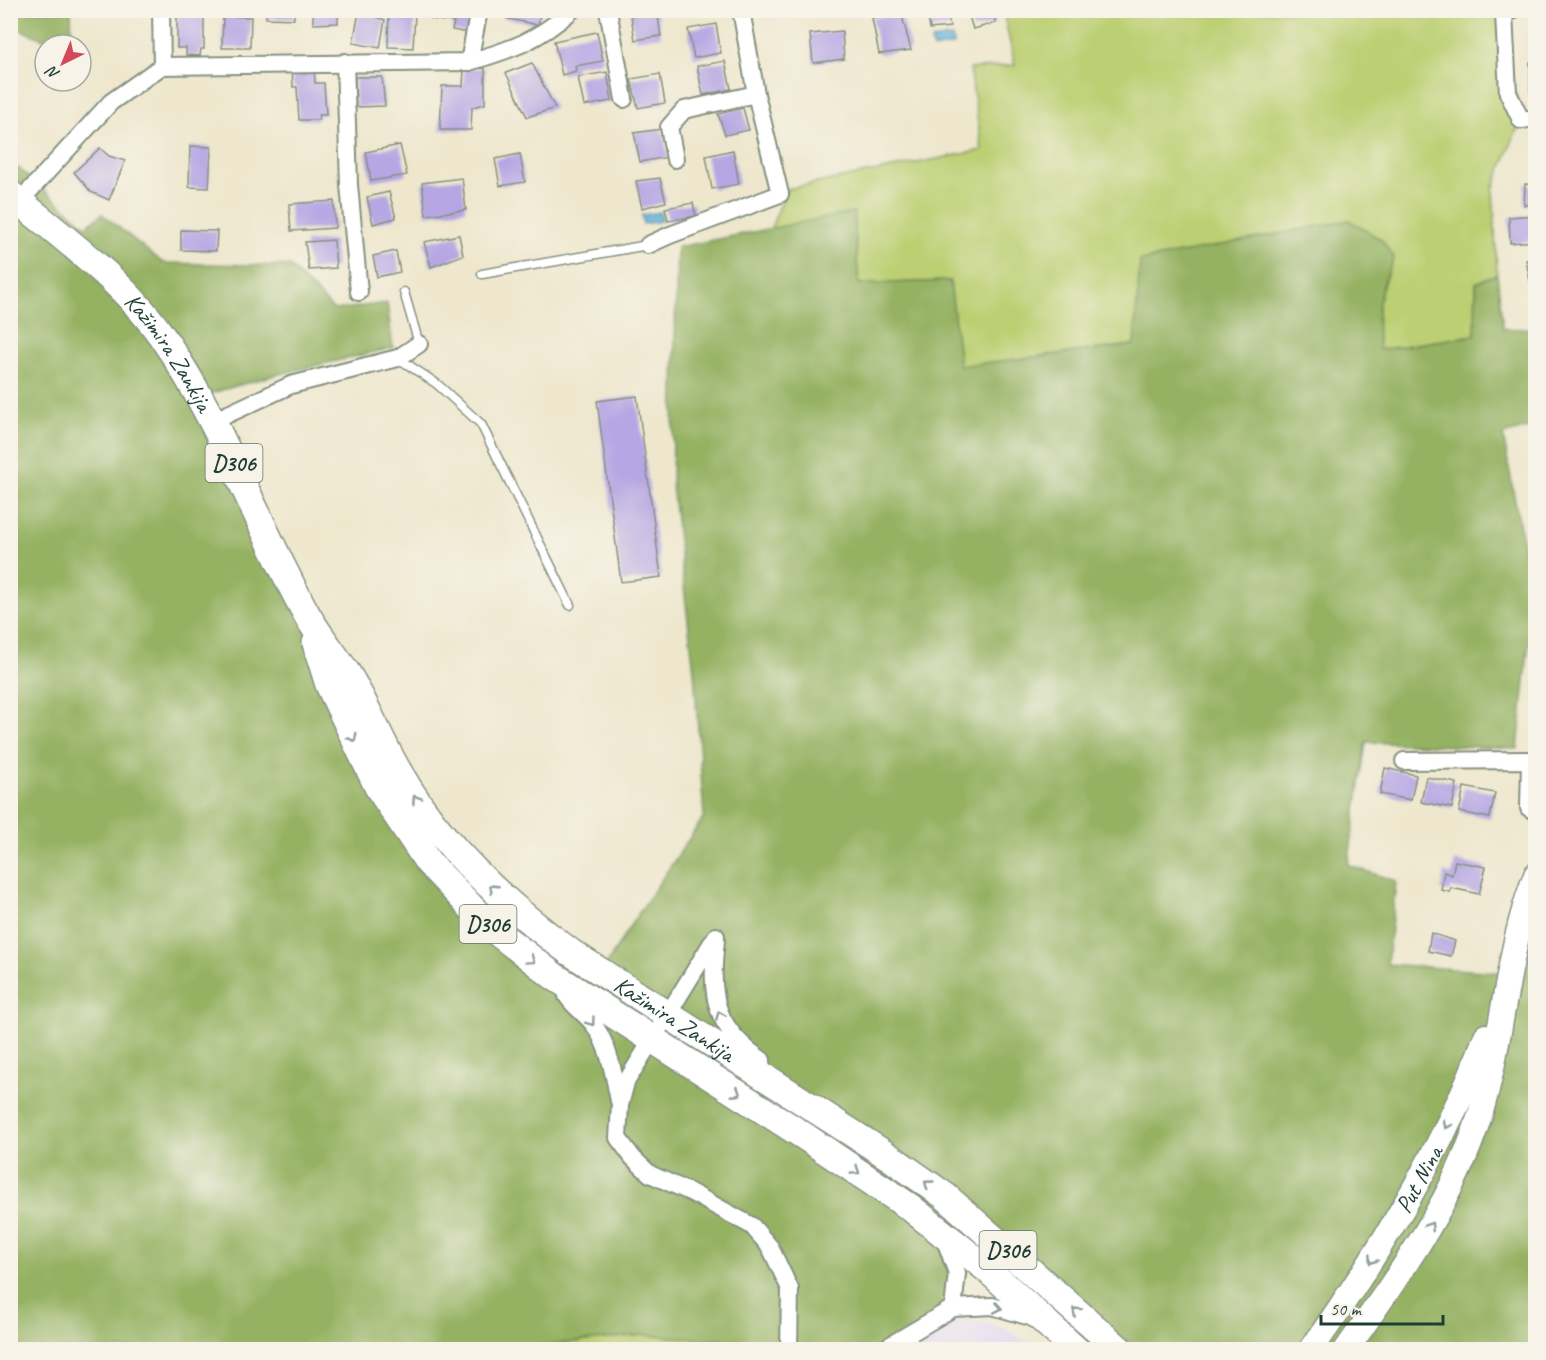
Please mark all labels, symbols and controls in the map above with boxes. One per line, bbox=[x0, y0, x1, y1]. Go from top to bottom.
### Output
north arrow bbox=[33, 33, 93, 93]
text: N bbox=[41, 60, 64, 84]
street label: Kažimira Zankija bbox=[118, 287, 220, 419]
road number: D306 bbox=[206, 444, 262, 482]
one-way arrow bbox=[346, 732, 357, 743]
one-way arrow bbox=[412, 795, 423, 806]
one-way arrow bbox=[489, 884, 499, 895]
road number: D306 bbox=[460, 905, 516, 943]
one-way arrow bbox=[525, 953, 536, 964]
street label: Kažimira Zankija bbox=[609, 969, 742, 1070]
one-way arrow bbox=[715, 1010, 727, 1021]
one-way arrow bbox=[584, 1016, 595, 1027]
one-way arrow bbox=[730, 1085, 741, 1096]
one-way arrow bbox=[1443, 1119, 1454, 1130]
street label: Put Nina bbox=[1388, 1139, 1450, 1218]
one-way arrow bbox=[849, 1164, 860, 1175]
one-way arrow bbox=[923, 1180, 934, 1191]
one-way arrow bbox=[1423, 1222, 1434, 1233]
road number: D306 bbox=[980, 1231, 1036, 1269]
one-way arrow bbox=[1368, 1254, 1379, 1265]
scale bar bbox=[1321, 1288, 1442, 1326]
text: 50 m bbox=[1330, 1298, 1363, 1320]
one-way arrow bbox=[993, 1301, 1003, 1314]
one-way arrow bbox=[1072, 1307, 1083, 1318]

